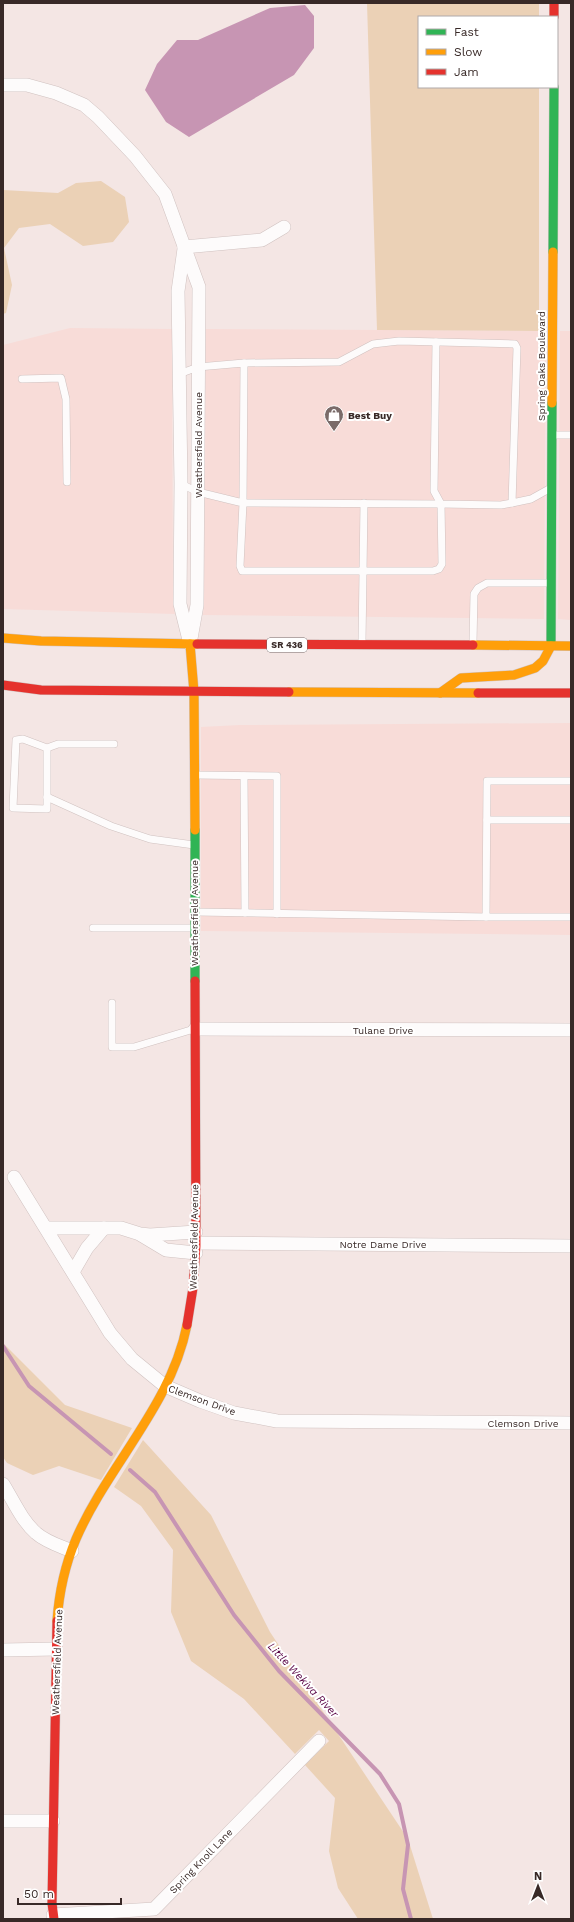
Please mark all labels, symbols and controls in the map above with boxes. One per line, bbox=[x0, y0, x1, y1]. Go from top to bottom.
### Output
legend bbox=[418, 16, 558, 88]
text: Fast bbox=[454, 25, 479, 39]
text: Slow bbox=[454, 45, 482, 59]
text: Jam bbox=[454, 65, 479, 79]
street label: Spring Oaks Boulevard bbox=[536, 311, 547, 421]
street label: Weathersfield Avenue bbox=[193, 392, 204, 498]
shop icon: Best Buy bbox=[323, 404, 345, 432]
place label: Best Buy bbox=[348, 410, 392, 421]
road number: SR 436 bbox=[267, 638, 307, 652]
street label: Weathersfield Avenue bbox=[189, 860, 200, 966]
street label: Tulane Drive bbox=[353, 1025, 413, 1036]
street label: Weathersfield Avenue bbox=[188, 1184, 200, 1290]
street label: Notre Dame Drive bbox=[340, 1239, 427, 1250]
street label: Clemson Drive bbox=[167, 1383, 237, 1417]
street label: Clemson Drive bbox=[488, 1418, 559, 1429]
street label: Weathersfield Avenue bbox=[50, 1609, 64, 1715]
water label: Little Wekiva River bbox=[265, 1640, 342, 1721]
street label: Spring Knoll Lane bbox=[167, 1826, 235, 1896]
north arrow bbox=[518, 1866, 558, 1906]
text: N bbox=[534, 1870, 542, 1883]
scale bar bbox=[18, 1880, 121, 1906]
text: 50 m bbox=[24, 1887, 54, 1901]

